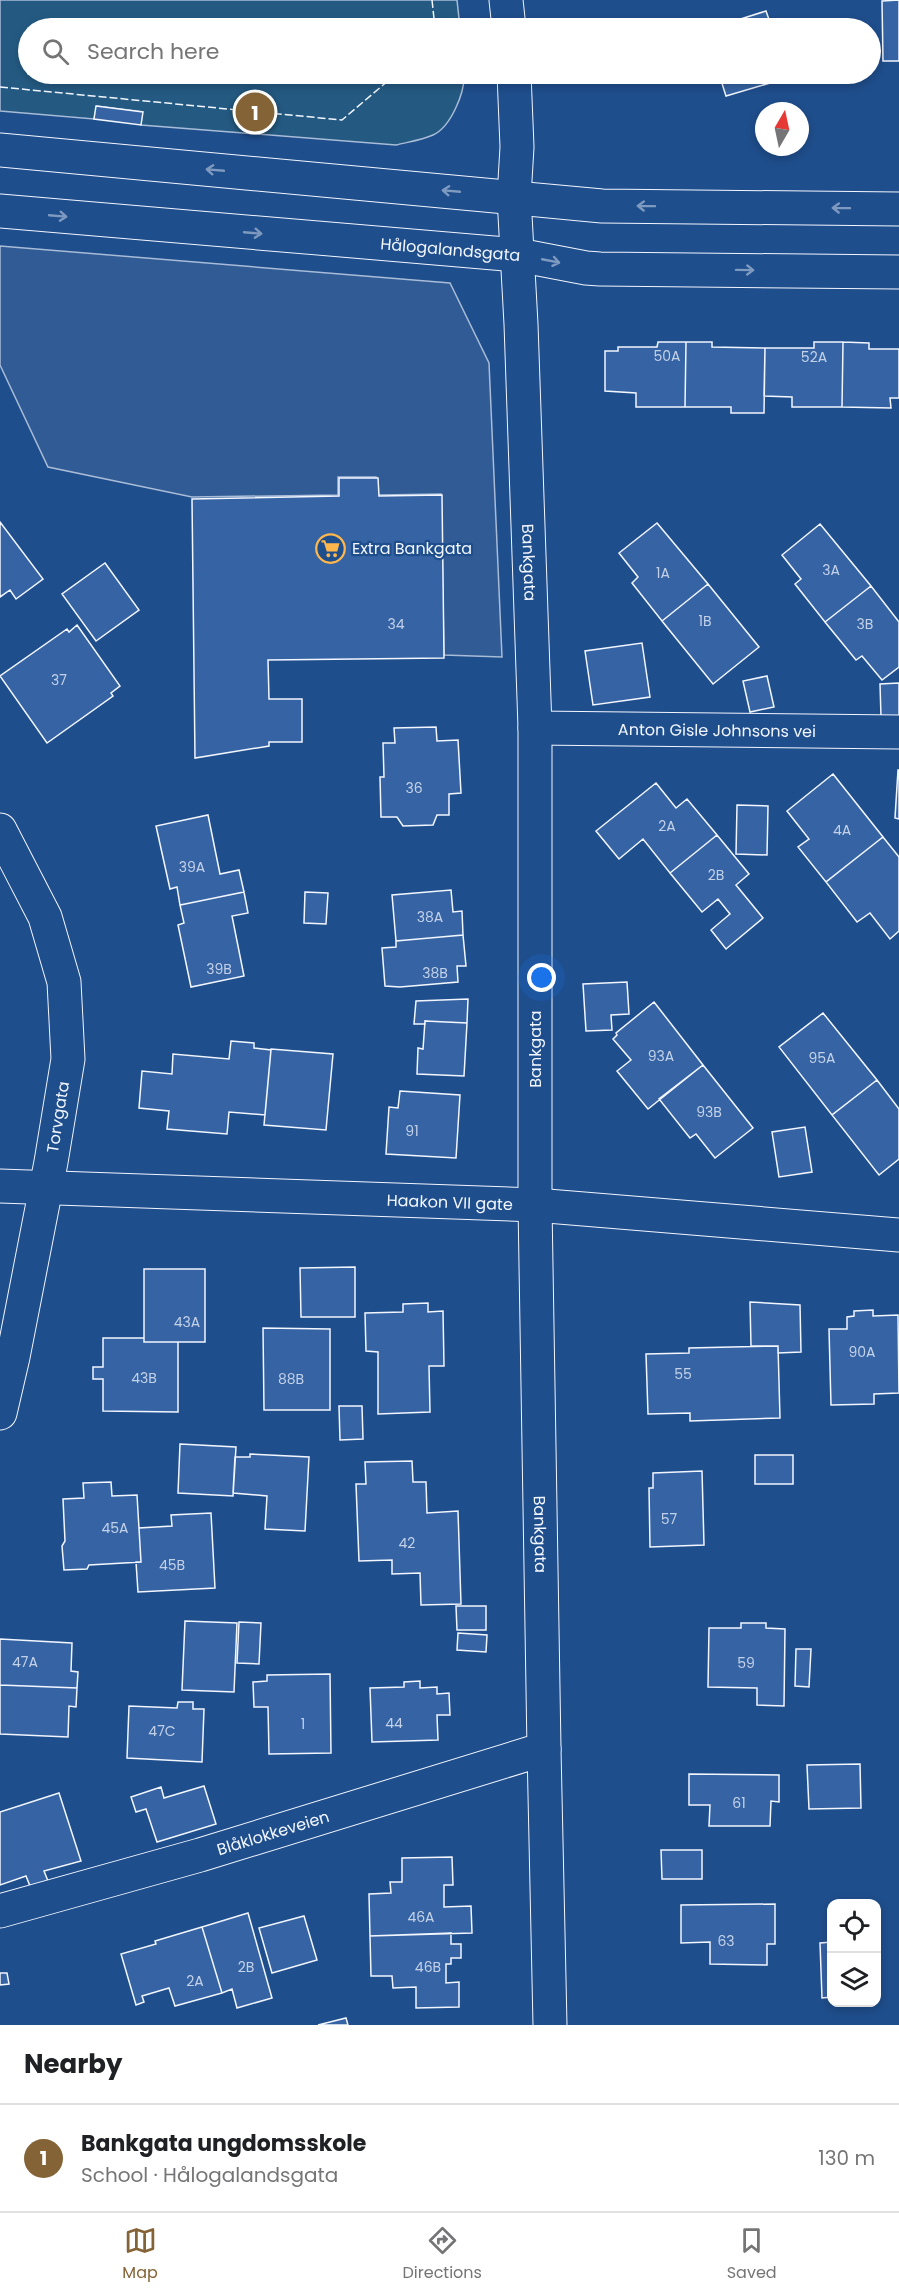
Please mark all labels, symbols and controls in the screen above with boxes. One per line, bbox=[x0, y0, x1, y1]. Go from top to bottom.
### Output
search box bbox=[18, 18, 881, 84]
icon: search bbox=[39, 35, 72, 68]
text: Search here bbox=[87, 36, 220, 67]
pin: 1 bbox=[236, 90, 274, 134]
north arrow bbox=[755, 102, 809, 156]
one-way arrow bbox=[206, 164, 226, 175]
one-way arrow bbox=[442, 185, 462, 196]
one-way arrow bbox=[636, 200, 656, 212]
one-way arrow bbox=[831, 202, 851, 214]
one-way arrow bbox=[48, 211, 68, 222]
one-way arrow bbox=[242, 227, 262, 238]
street label: Hålogalandsgata bbox=[380, 232, 521, 267]
one-way arrow bbox=[541, 256, 560, 267]
one-way arrow bbox=[735, 264, 755, 276]
house number: 50A bbox=[653, 346, 681, 366]
house number: 52A bbox=[801, 347, 827, 367]
street label: Bankgata bbox=[516, 523, 542, 602]
supermarket icon: Extra Bankgata bbox=[315, 532, 347, 564]
place label: Extra Bankgata bbox=[352, 537, 472, 560]
house number: 3A bbox=[822, 560, 840, 580]
house number: 1A bbox=[656, 563, 670, 583]
house number: 1B bbox=[698, 611, 712, 631]
house number: 34 bbox=[387, 614, 405, 634]
house number: 3B bbox=[857, 614, 873, 634]
house number: 37 bbox=[51, 670, 67, 690]
street label: Anton Gisle Johnsons vei bbox=[618, 717, 816, 743]
house number: 36 bbox=[405, 778, 423, 798]
house number: 2A bbox=[658, 816, 676, 836]
house number: 4A bbox=[833, 820, 851, 840]
house number: 39A bbox=[179, 857, 205, 877]
house number: 2B bbox=[708, 865, 724, 885]
house number: 38A bbox=[417, 907, 443, 927]
house number: 39B bbox=[206, 959, 232, 979]
house number: 38B bbox=[422, 963, 448, 983]
your location bbox=[527, 963, 556, 992]
street label: Bankgata bbox=[524, 1010, 547, 1088]
house number: 93A bbox=[648, 1046, 674, 1066]
house number: 95A bbox=[808, 1048, 836, 1068]
street label: Torvgata bbox=[41, 1080, 75, 1154]
house number: 93B bbox=[696, 1102, 722, 1122]
house number: 91 bbox=[405, 1121, 419, 1141]
street label: Haakon VII gate bbox=[386, 1188, 513, 1216]
house number: 43A bbox=[174, 1312, 200, 1332]
house number: 90A bbox=[848, 1342, 876, 1362]
house number: 55 bbox=[674, 1364, 692, 1384]
house number: 43B bbox=[131, 1368, 157, 1388]
house number: 88B bbox=[278, 1369, 304, 1389]
street label: Bankgata bbox=[528, 1495, 553, 1573]
house number: 57 bbox=[661, 1509, 678, 1529]
house number: 45A bbox=[101, 1518, 129, 1538]
house number: 42 bbox=[399, 1533, 415, 1553]
house number: 45B bbox=[159, 1555, 185, 1575]
house number: 47A bbox=[12, 1652, 38, 1672]
house number: 59 bbox=[737, 1653, 755, 1673]
house number: 44 bbox=[385, 1713, 403, 1733]
house number: 1 bbox=[301, 1714, 305, 1734]
house number: 47C bbox=[148, 1721, 176, 1741]
house number: 61 bbox=[732, 1793, 746, 1813]
street label: Blåklokkeveien bbox=[214, 1804, 332, 1861]
map controls bbox=[827, 1899, 881, 2007]
button: locate bbox=[827, 1899, 881, 1953]
house number: 46A bbox=[407, 1907, 435, 1927]
house number: 63 bbox=[717, 1931, 735, 1951]
button: layers bbox=[827, 1953, 881, 2007]
house number: 2B bbox=[238, 1957, 254, 1977]
house number: 46B bbox=[415, 1957, 441, 1977]
house number: 2A bbox=[186, 1971, 204, 1991]
text: Nearby bbox=[24, 2046, 122, 2082]
text: Bankgata ungdomsskole bbox=[81, 2128, 366, 2159]
text: 1 bbox=[40, 2144, 47, 2172]
text: 130 m bbox=[818, 2144, 875, 2172]
text: School · Hålogalandsgata bbox=[81, 2161, 338, 2189]
tab: Map bbox=[122, 2224, 158, 2285]
tab: Directions bbox=[403, 2224, 482, 2285]
tab: Saved bbox=[727, 2224, 777, 2285]

